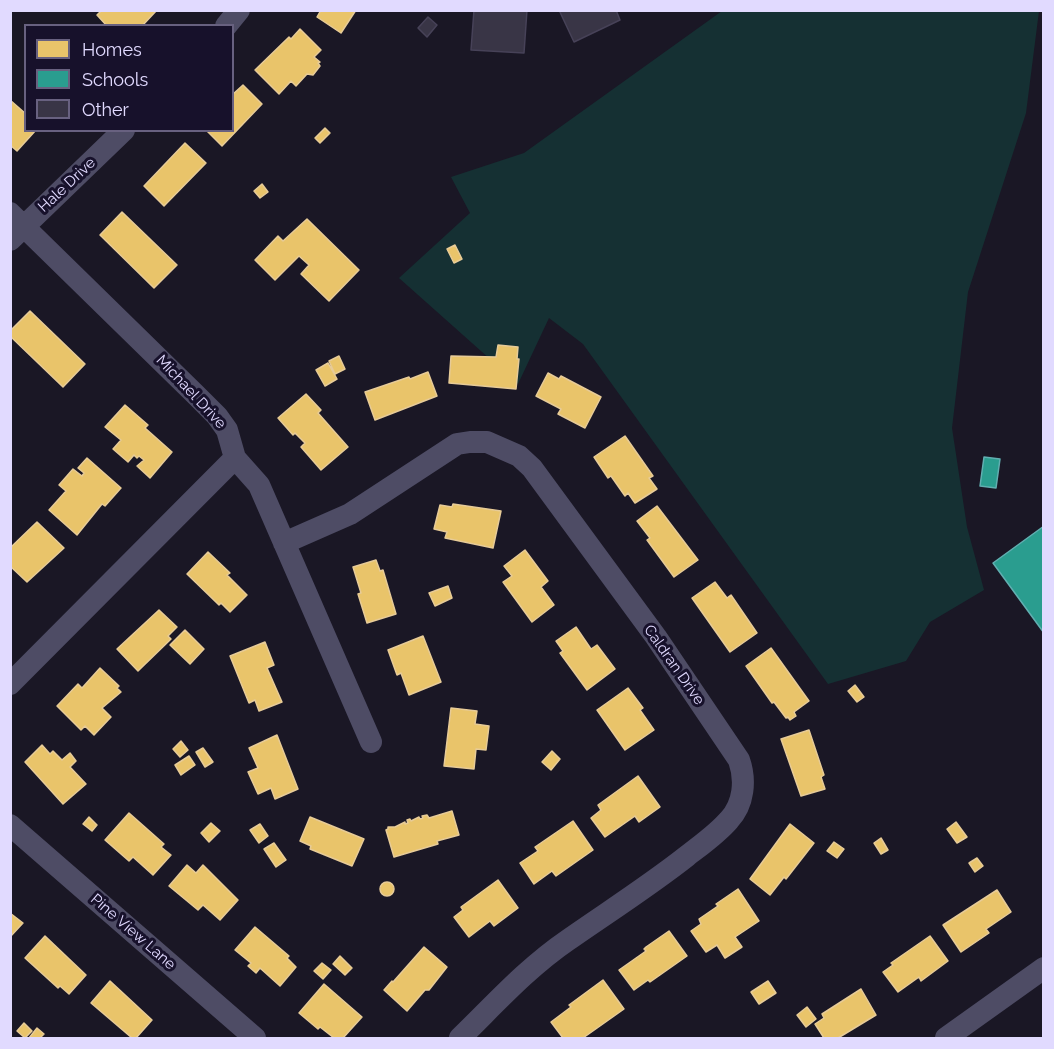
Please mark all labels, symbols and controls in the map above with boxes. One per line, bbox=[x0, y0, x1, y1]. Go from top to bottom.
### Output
legend bbox=[24, 24, 234, 132]
text: Homes bbox=[82, 39, 142, 60]
text: Schools bbox=[82, 69, 148, 90]
text: Other bbox=[82, 99, 129, 120]
street label: Hale Drive bbox=[35, 154, 99, 216]
street label: Michael Drive bbox=[152, 351, 230, 433]
street label: Caldran Drive bbox=[640, 621, 708, 709]
street label: Pine View Lane bbox=[87, 890, 179, 974]

